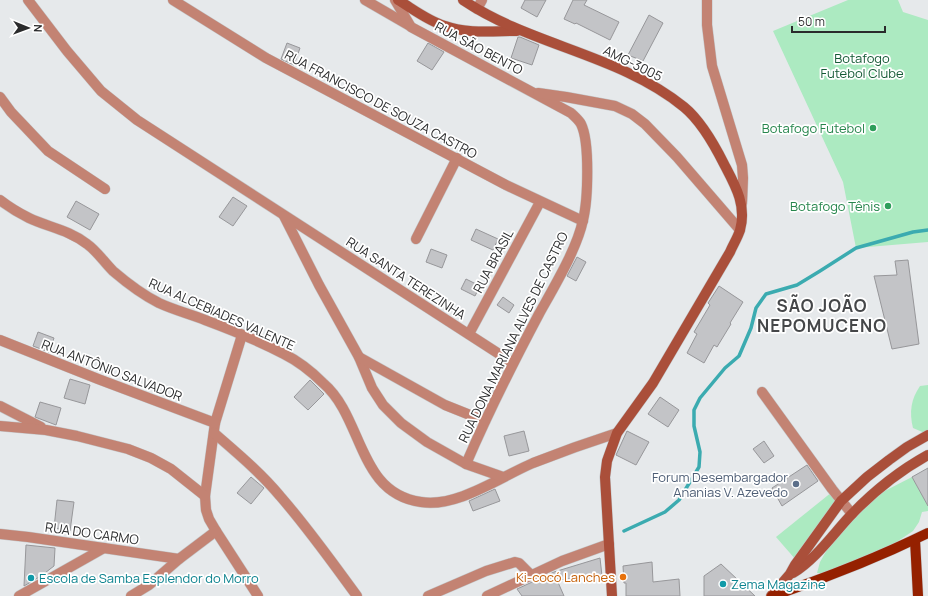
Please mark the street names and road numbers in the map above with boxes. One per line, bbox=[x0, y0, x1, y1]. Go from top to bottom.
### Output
street label: RUA SÃO BENTO bbox=[432, 17, 527, 79]
street label: AMG-3005 bbox=[600, 41, 666, 85]
street label: RUA FRANCISCO DE SOUZA CASTRO bbox=[282, 45, 481, 163]
street label: RUA BRASIL bbox=[469, 226, 517, 296]
street label: RUA DONA MARIANA ALVES DE CASTRO bbox=[454, 228, 572, 445]
street label: RUA SANTA TEREZINHA bbox=[343, 233, 469, 323]
street label: RUA ALCEBIADES VALENTE bbox=[146, 274, 298, 354]
street label: RUA ANTÔNIO SALVADOR bbox=[39, 335, 185, 405]
street label: RUA DO CARMO bbox=[44, 518, 141, 549]

